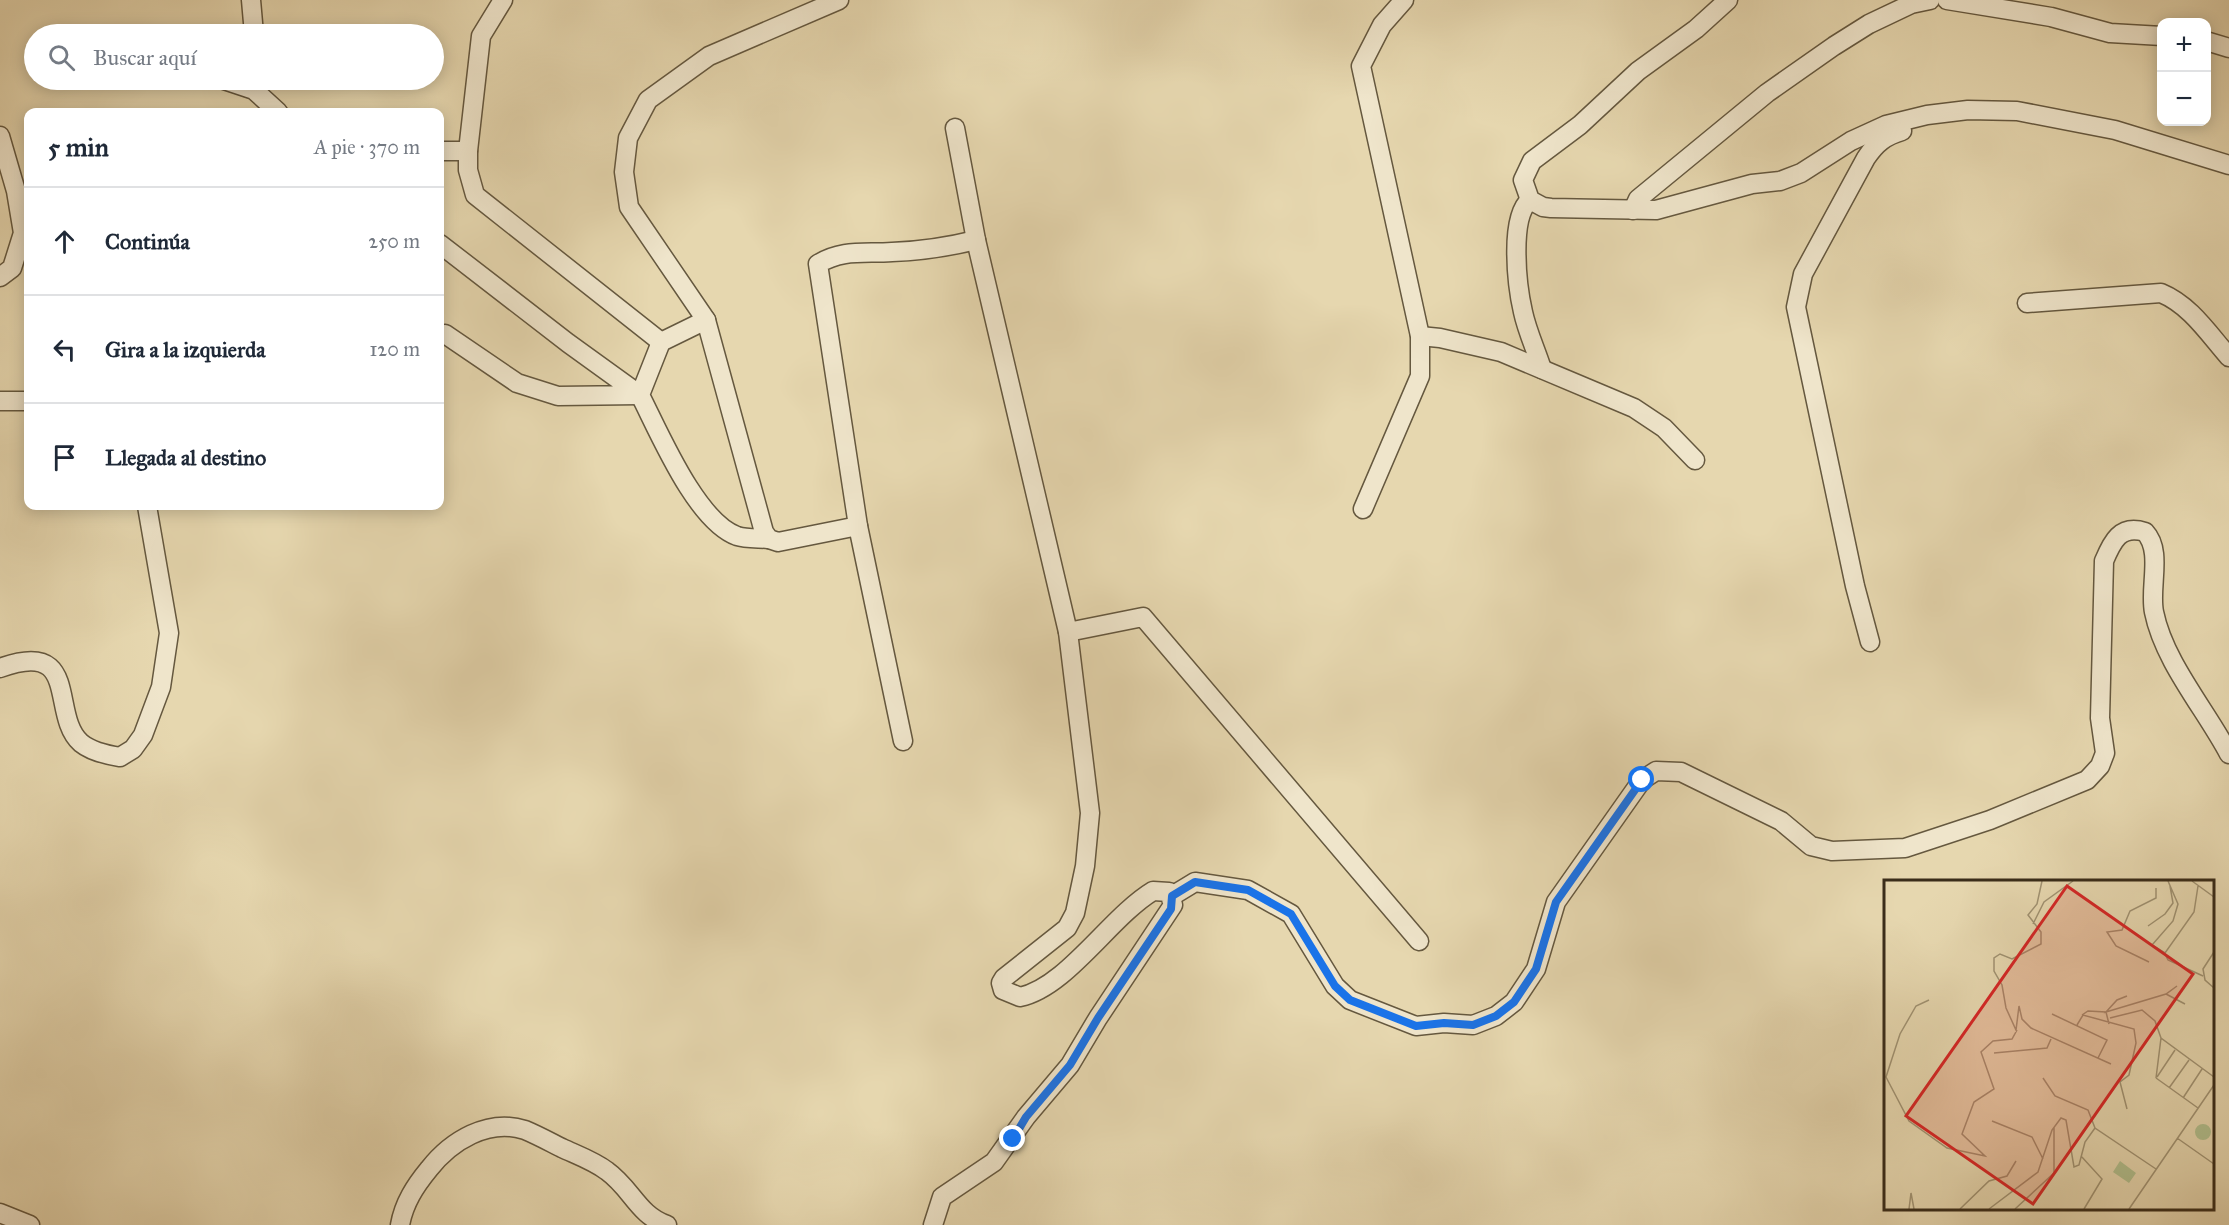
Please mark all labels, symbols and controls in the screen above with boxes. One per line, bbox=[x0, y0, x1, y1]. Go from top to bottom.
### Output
map controls bbox=[2157, 18, 2211, 126]
button: + bbox=[2157, 18, 2211, 72]
search box bbox=[24, 24, 444, 90]
icon: search bbox=[45, 41, 78, 74]
text: Buscar aquí bbox=[93, 44, 196, 71]
button: − bbox=[2157, 72, 2211, 126]
text: 5 min bbox=[48, 131, 109, 163]
text: A pie · 370 m bbox=[314, 135, 420, 159]
icon: ahead bbox=[48, 225, 81, 258]
text: Continúa bbox=[105, 228, 190, 255]
text: 250 m bbox=[368, 229, 420, 253]
icon: left bbox=[48, 333, 81, 366]
text: Gira a la izquierda bbox=[105, 336, 266, 363]
text: 120 m bbox=[369, 337, 420, 361]
icon: arrive bbox=[48, 441, 81, 474]
text: Llegada al destino bbox=[105, 444, 266, 471]
route start bbox=[1628, 766, 1654, 792]
inset map bbox=[1884, 880, 2214, 1210]
route end bbox=[999, 1125, 1025, 1151]

